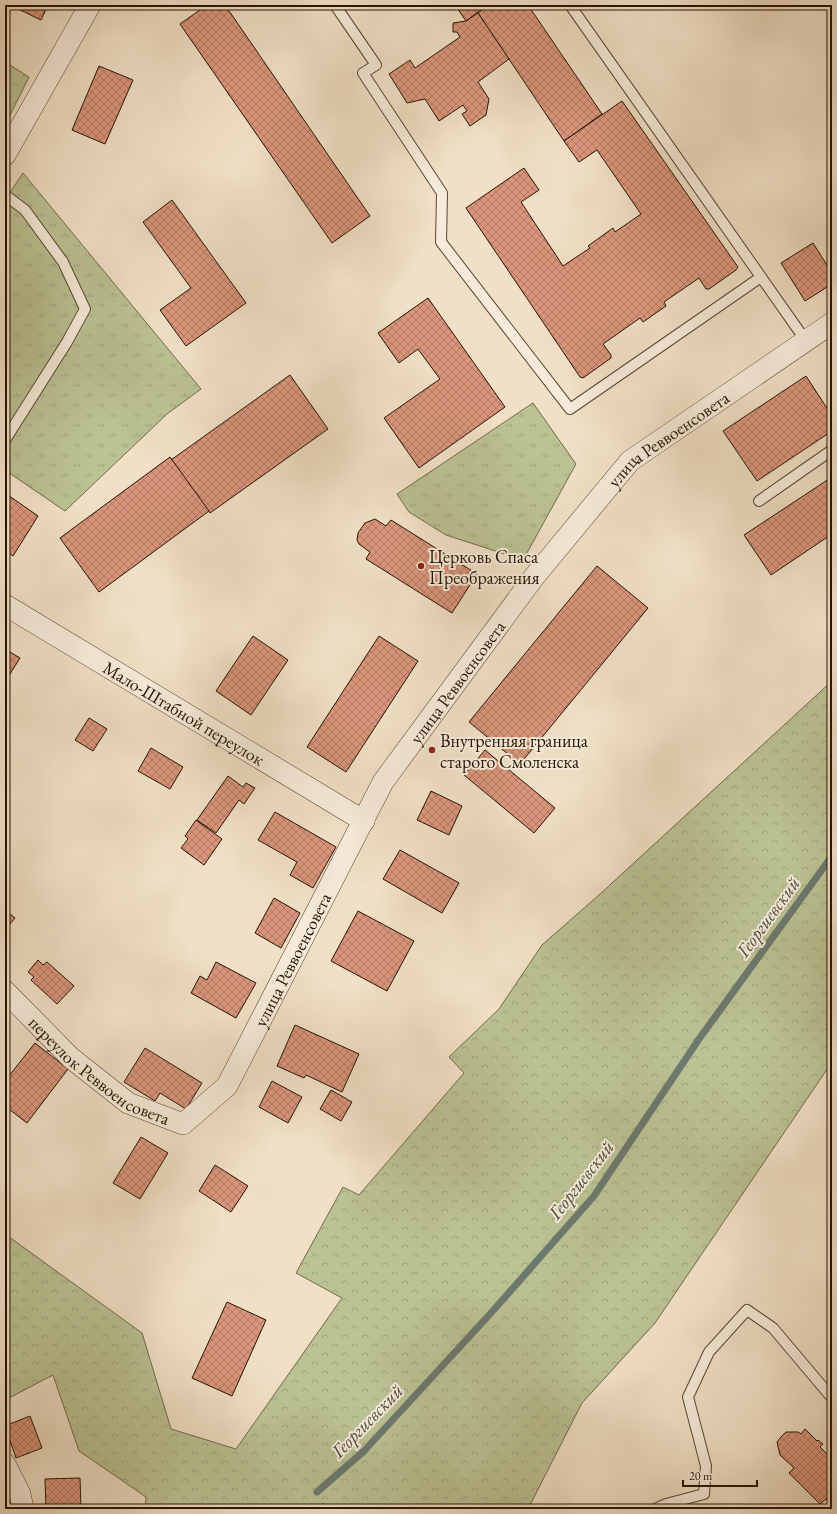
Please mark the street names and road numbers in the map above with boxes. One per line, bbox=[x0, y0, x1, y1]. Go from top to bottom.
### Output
street label: улица Реввоенсовета bbox=[602, 385, 734, 492]
street label: улица Реввоенсовета bbox=[404, 615, 510, 748]
street label: Мало-Штабной переулок bbox=[99, 655, 269, 770]
street label: улица Реввоенсовета bbox=[248, 888, 336, 1030]
street label: переулок Реввоенсовета bbox=[24, 1011, 174, 1130]

